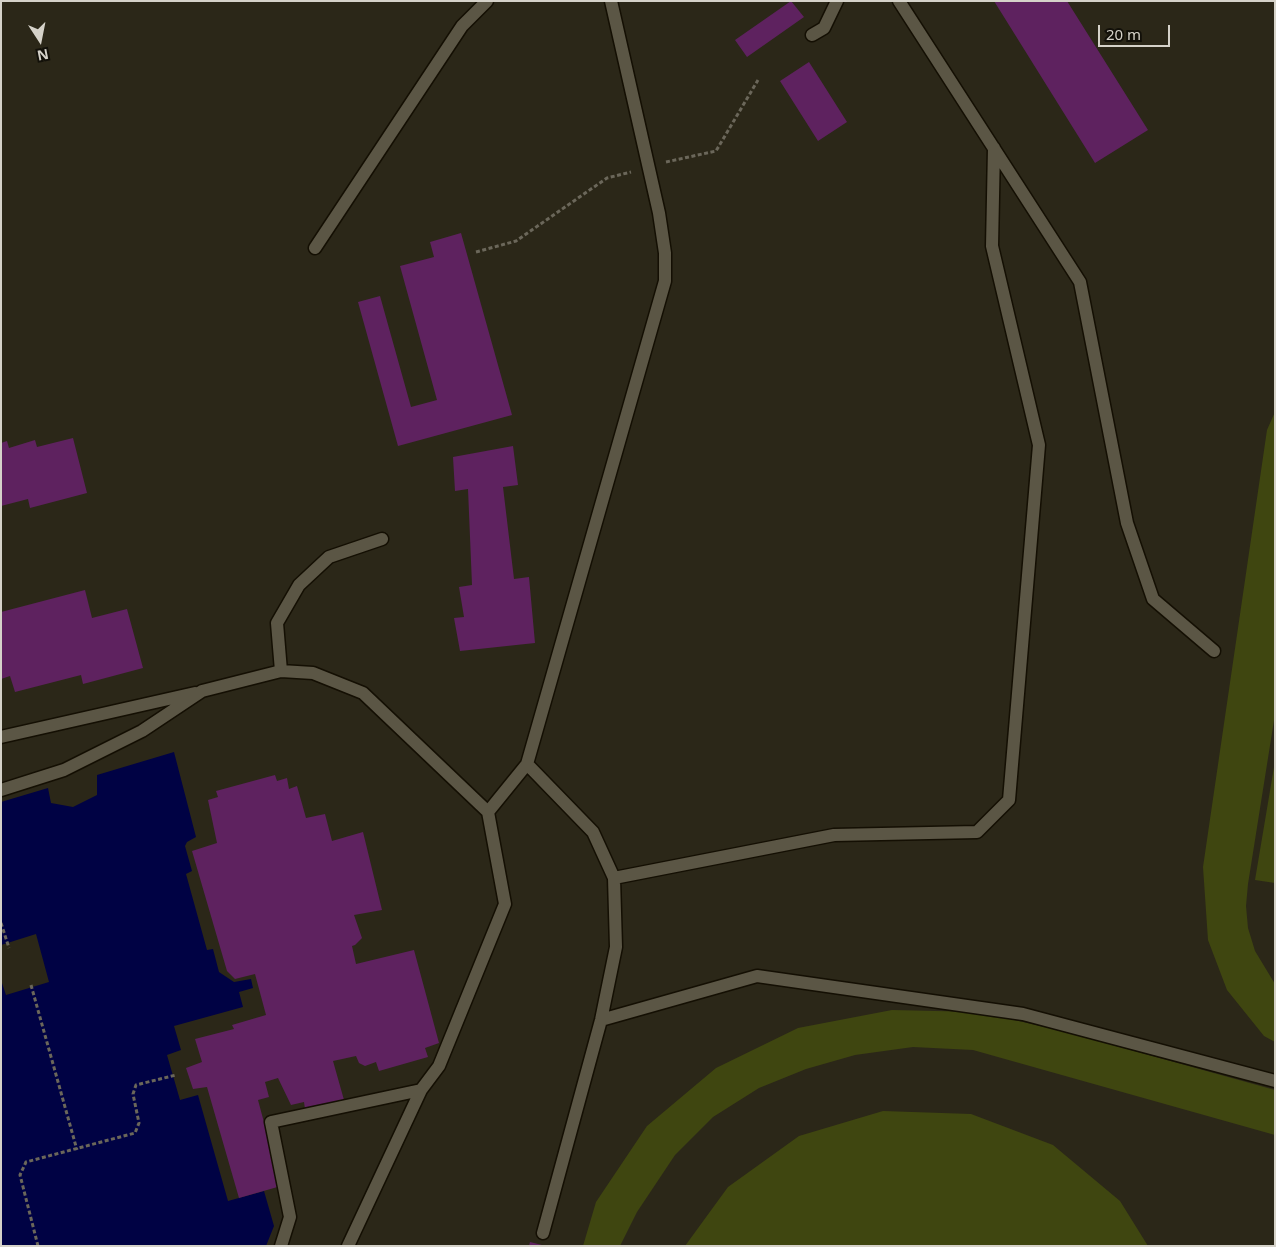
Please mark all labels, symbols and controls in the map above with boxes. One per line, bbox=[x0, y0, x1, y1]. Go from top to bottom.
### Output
north arrow bbox=[15, 15, 65, 65]
scale bar bbox=[1101, 15, 1174, 47]
text: 20 m bbox=[1106, 24, 1141, 44]
text: N bbox=[36, 45, 50, 66]

